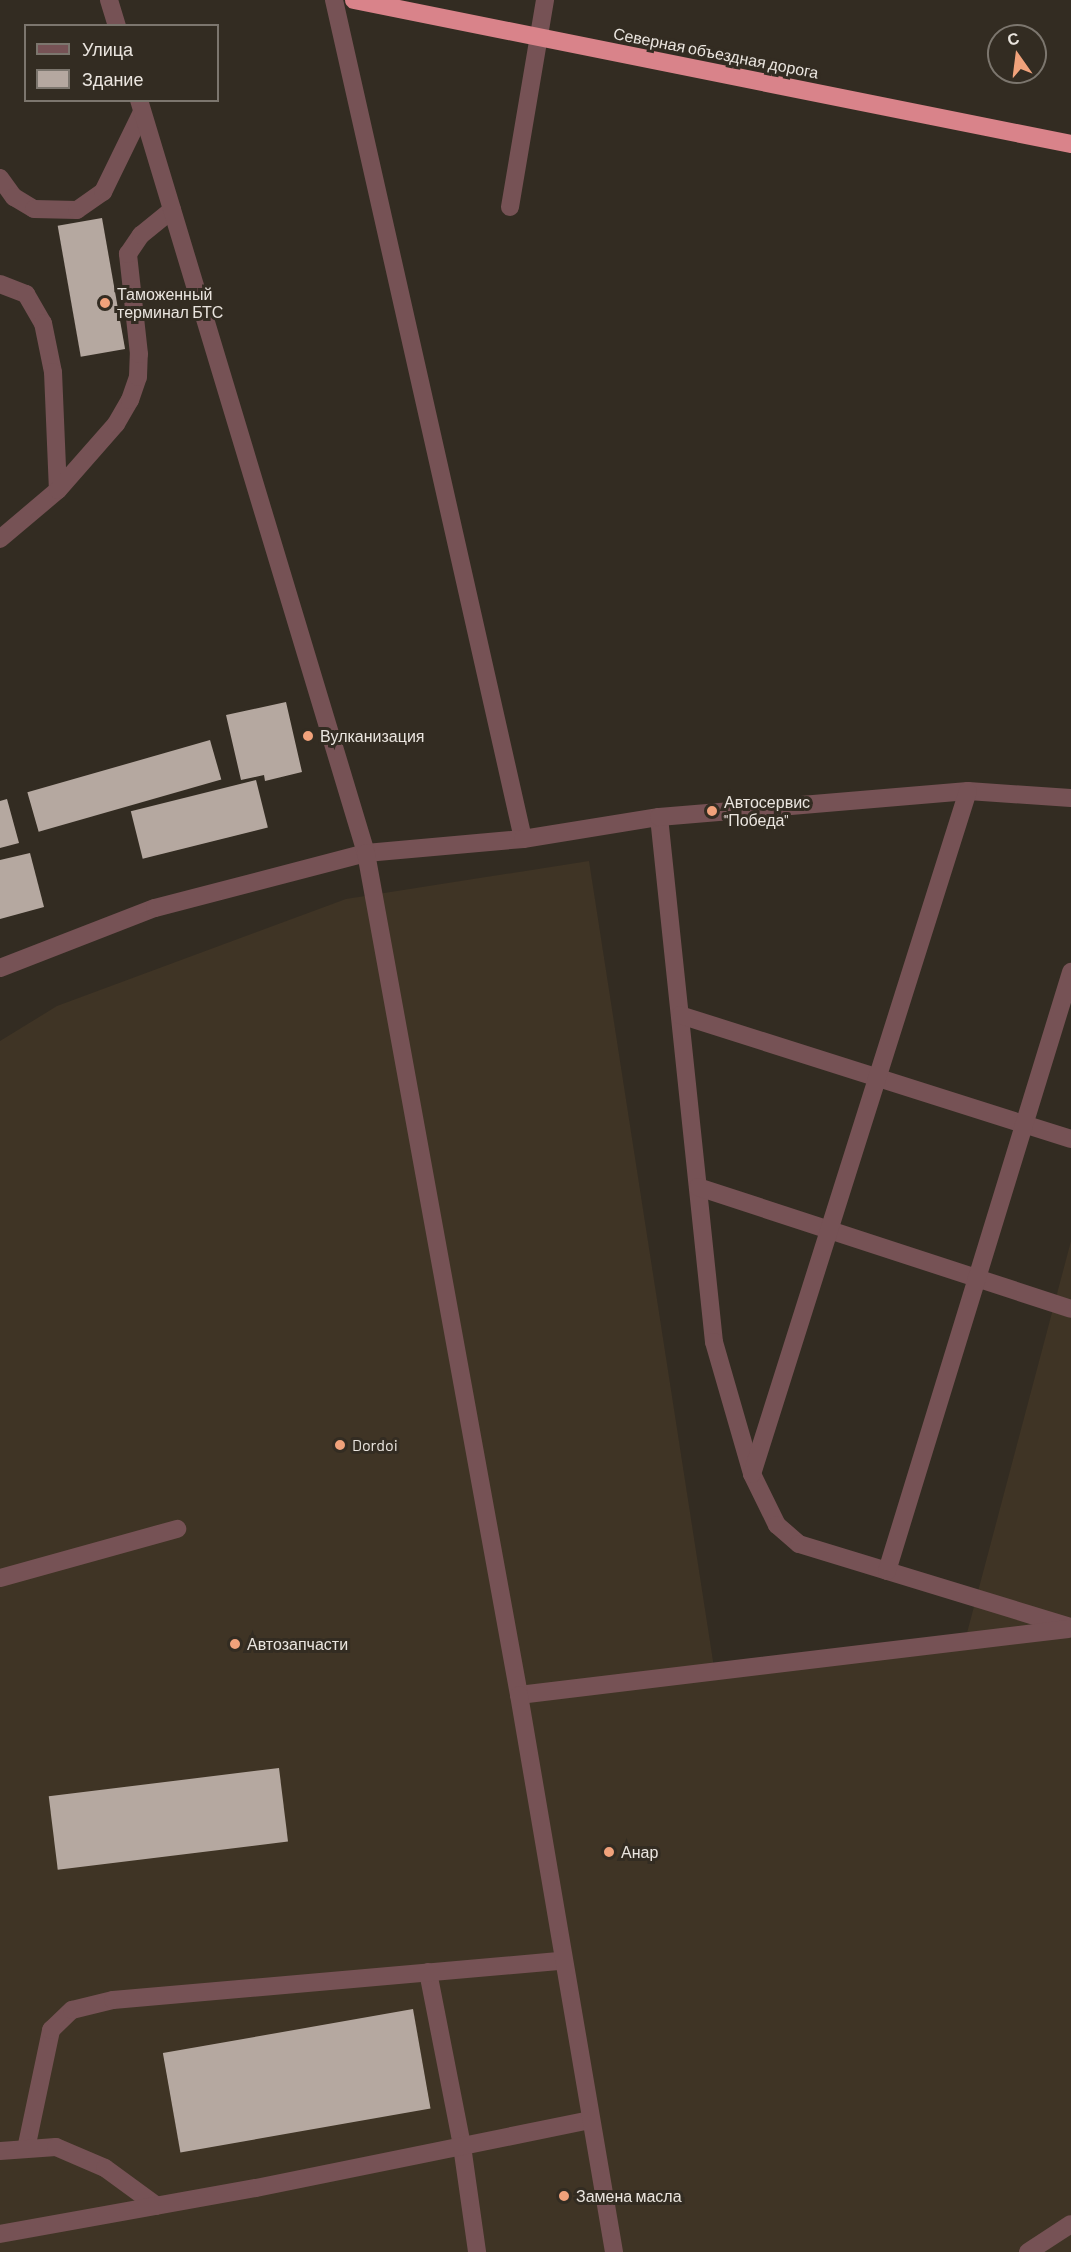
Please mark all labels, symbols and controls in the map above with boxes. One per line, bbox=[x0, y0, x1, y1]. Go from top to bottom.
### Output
legend bbox=[24, 24, 219, 102]
street label: Северная объездная дорога bbox=[612, 24, 820, 82]
north arrow bbox=[987, 24, 1047, 84]
text: С bbox=[1005, 27, 1021, 49]
text: Улица bbox=[82, 38, 133, 60]
text: Здание bbox=[82, 68, 143, 90]
place label: Таможенный терминал БТС bbox=[117, 284, 223, 322]
marker: Таможенный терминал БТС bbox=[98, 296, 112, 310]
place label: Вулканизация bbox=[320, 726, 424, 746]
marker: Вулканизация bbox=[301, 729, 315, 743]
place label: Автосервис "Победа" bbox=[724, 792, 810, 830]
marker: Автосервис "Победа" bbox=[705, 804, 719, 818]
place label: Dordoi bbox=[352, 1435, 398, 1455]
marker: Dordoi bbox=[333, 1438, 347, 1452]
place label: Автозапчасти bbox=[247, 1634, 348, 1654]
marker: Автозапчасти bbox=[228, 1637, 242, 1651]
place label: Анар bbox=[621, 1842, 658, 1862]
marker: Анар bbox=[602, 1845, 616, 1859]
place label: Замена масла bbox=[576, 2186, 682, 2206]
marker: Замена масла bbox=[557, 2189, 571, 2203]

